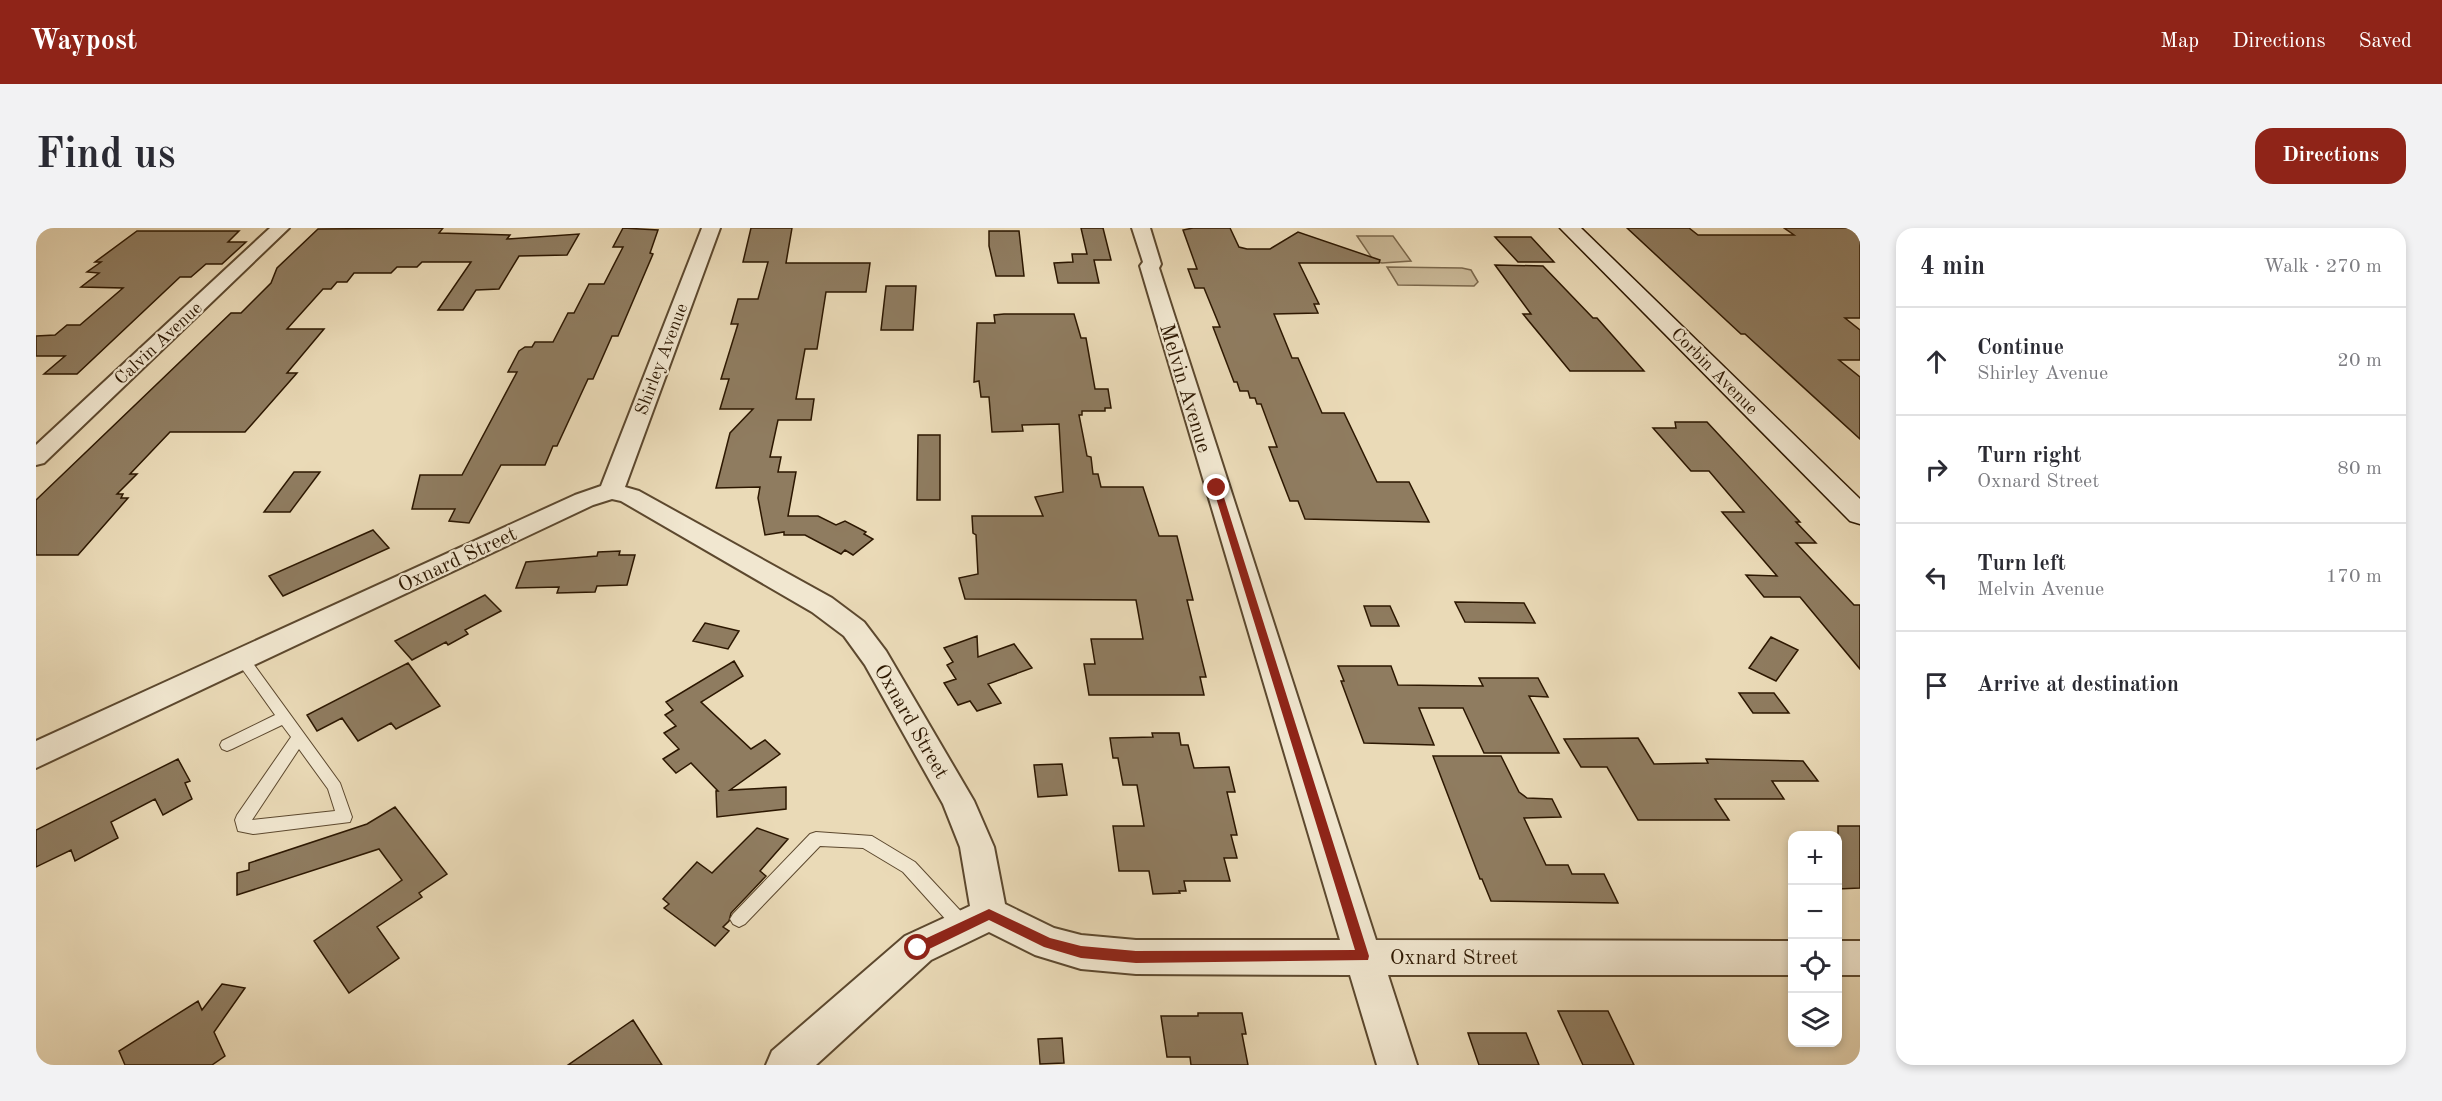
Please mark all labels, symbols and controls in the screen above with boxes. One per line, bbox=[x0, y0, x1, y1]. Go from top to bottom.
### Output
text: Waypost bbox=[30, 28, 137, 56]
text: Map bbox=[2160, 31, 2199, 52]
text: Directions bbox=[2232, 31, 2326, 52]
text: Saved bbox=[2359, 31, 2412, 52]
button: Directions bbox=[2255, 128, 2406, 184]
text: Find us bbox=[36, 135, 175, 177]
text: 4 min bbox=[1920, 254, 1985, 280]
text: Walk · 270 m bbox=[2263, 257, 2382, 277]
street label: Calvin Avenue bbox=[112, 299, 206, 389]
street label: Shirley Avenue bbox=[632, 301, 691, 418]
street label: Melvin Avenue bbox=[1155, 321, 1214, 455]
street label: Corbin Avenue bbox=[1667, 325, 1761, 419]
text: Continue bbox=[1977, 337, 2064, 359]
icon: ahead bbox=[1920, 345, 1953, 378]
text: 20 m bbox=[2337, 351, 2382, 371]
text: Shirley Avenue bbox=[1977, 364, 2108, 384]
text: Turn right bbox=[1977, 445, 2081, 467]
icon: right bbox=[1920, 453, 1953, 486]
text: 80 m bbox=[2337, 459, 2382, 479]
text: Oxnard Street bbox=[1977, 472, 2099, 492]
route end bbox=[1203, 474, 1229, 500]
street label: Oxnard Street bbox=[395, 524, 520, 597]
text: Turn left bbox=[1977, 553, 2066, 575]
icon: left bbox=[1920, 561, 1953, 594]
text: 170 m bbox=[2326, 567, 2382, 587]
text: Melvin Avenue bbox=[1977, 580, 2104, 600]
street label: Oxnard Street bbox=[869, 661, 952, 783]
icon: arrive bbox=[1920, 669, 1953, 702]
text: Arrive at destination bbox=[1977, 674, 2179, 696]
map controls bbox=[1788, 831, 1842, 1047]
button: + bbox=[1788, 831, 1842, 885]
button: − bbox=[1788, 885, 1842, 939]
route start bbox=[904, 934, 930, 960]
button: locate bbox=[1788, 939, 1842, 993]
street label: Oxnard Street bbox=[1390, 948, 1518, 969]
button: layers bbox=[1788, 993, 1842, 1047]

